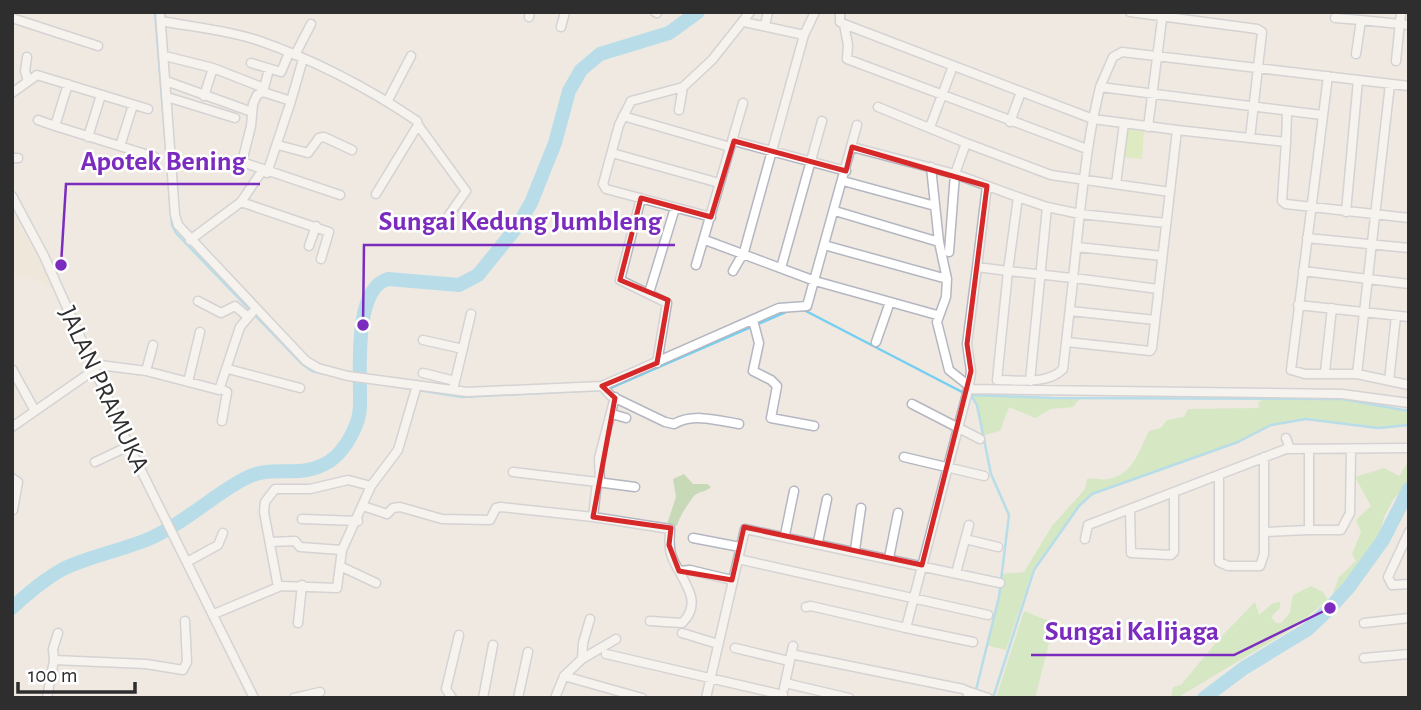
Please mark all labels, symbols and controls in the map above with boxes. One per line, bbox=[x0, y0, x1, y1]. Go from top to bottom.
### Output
callout: Apotek Bening bbox=[66, 135, 260, 184]
text: Apotek Bening bbox=[80, 148, 247, 176]
callout: Sungai Kedung Jumbleng bbox=[364, 196, 675, 245]
text: Sungai Kedung Jumbleng bbox=[378, 208, 663, 236]
street label: JALAN PRAMUKA bbox=[54, 302, 154, 476]
callout: Sungai Kalijaga bbox=[1031, 606, 1234, 655]
text: Sungai Kalijaga bbox=[1045, 618, 1219, 646]
scale bar bbox=[18, 650, 135, 694]
text: 100 m bbox=[28, 665, 78, 686]

